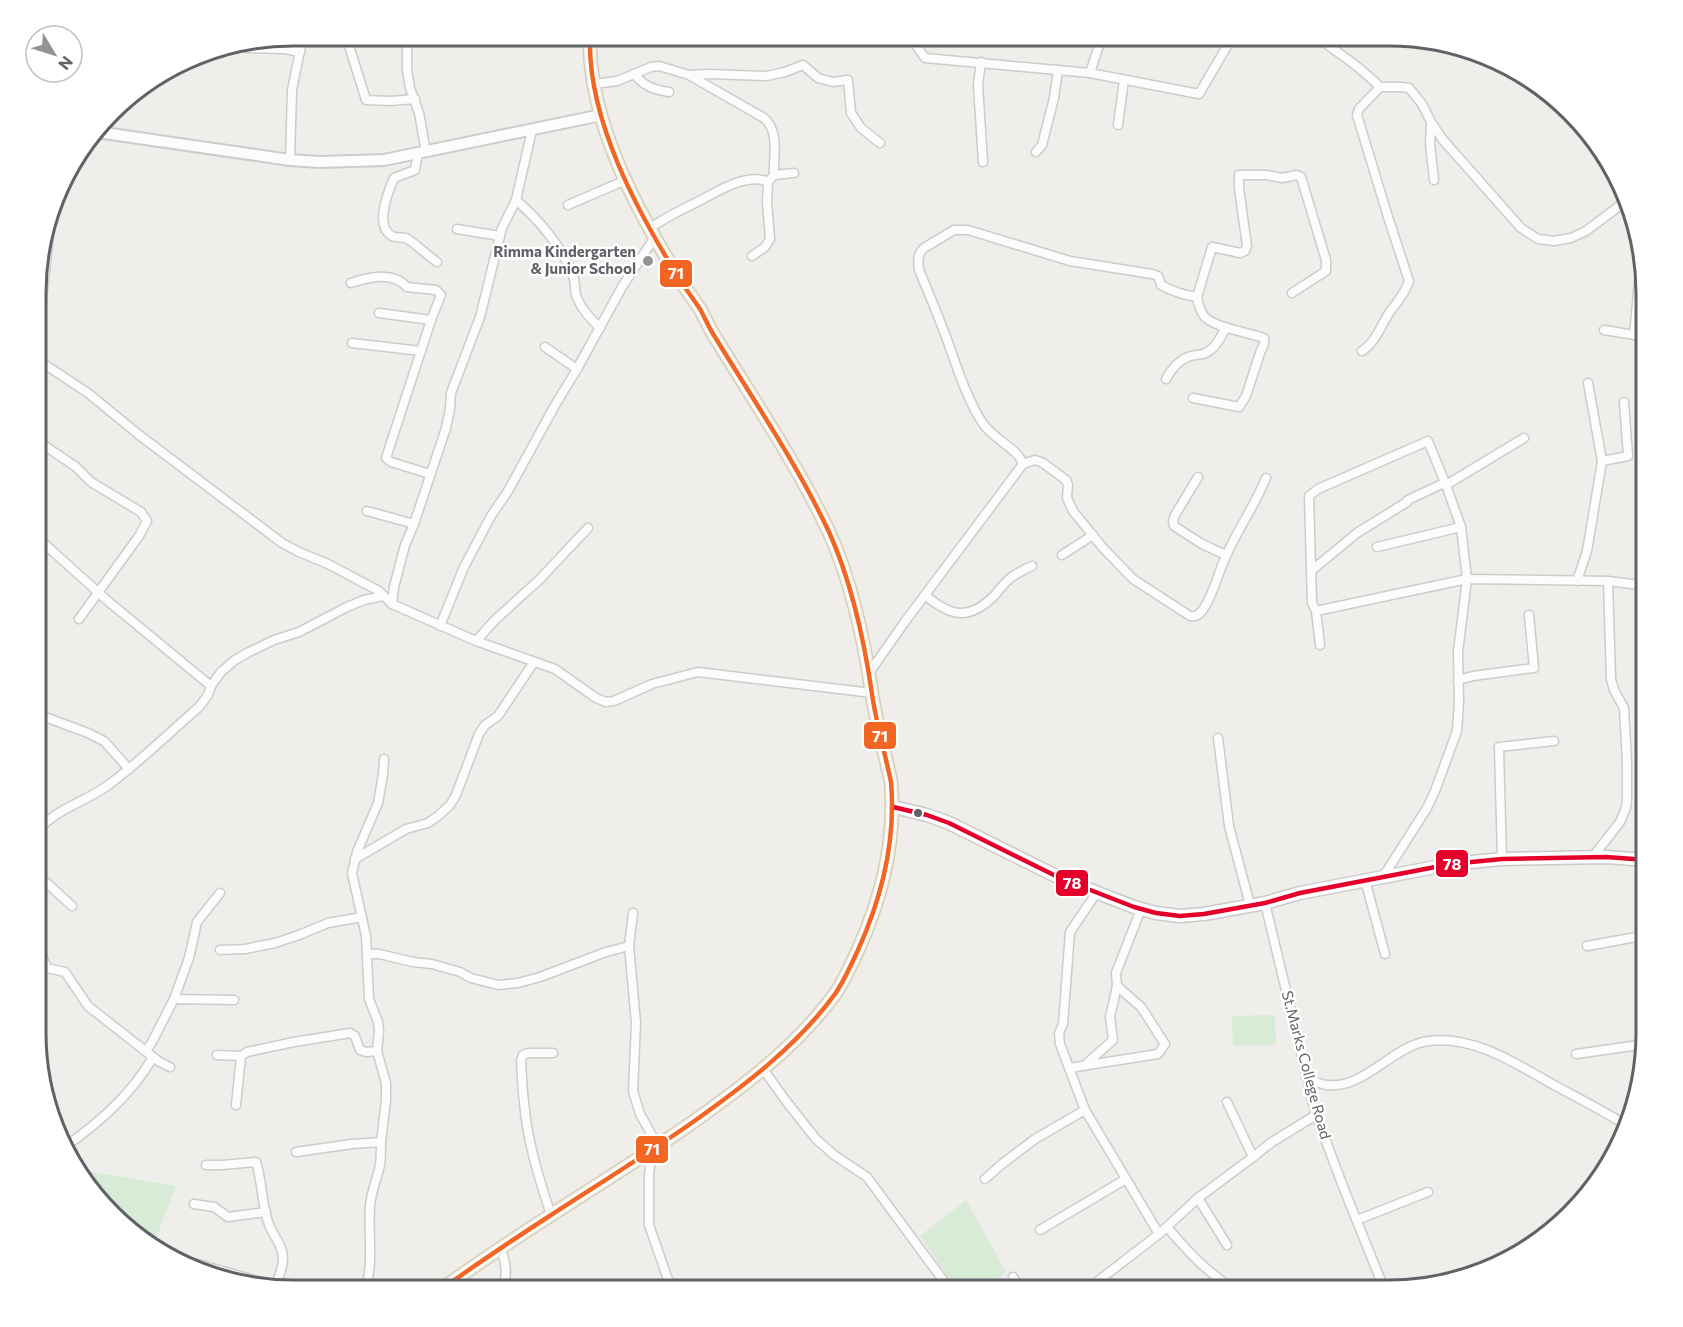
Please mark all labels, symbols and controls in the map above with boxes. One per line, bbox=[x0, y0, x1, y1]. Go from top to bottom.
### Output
north arrow bbox=[24, 24, 84, 84]
text: N bbox=[55, 53, 77, 74]
place label: Rimma Kindergarten & Junior School bbox=[493, 242, 636, 277]
marker: Rimma Kindergarten & Junior School bbox=[641, 254, 655, 268]
line badge: 71 bbox=[659, 259, 693, 288]
text: 71 bbox=[668, 263, 684, 282]
line badge: 71 bbox=[863, 721, 897, 750]
text: 71 bbox=[872, 726, 888, 745]
unlabelled marker bbox=[912, 807, 924, 819]
line badge: 78 bbox=[1435, 849, 1469, 878]
text: 78 bbox=[1443, 854, 1461, 873]
line badge: 78 bbox=[1055, 869, 1089, 897]
text: 78 bbox=[1063, 873, 1081, 892]
street label: St.Marks College Road bbox=[1279, 989, 1335, 1141]
line badge: 71 bbox=[635, 1135, 669, 1164]
text: 71 bbox=[644, 1139, 660, 1158]

